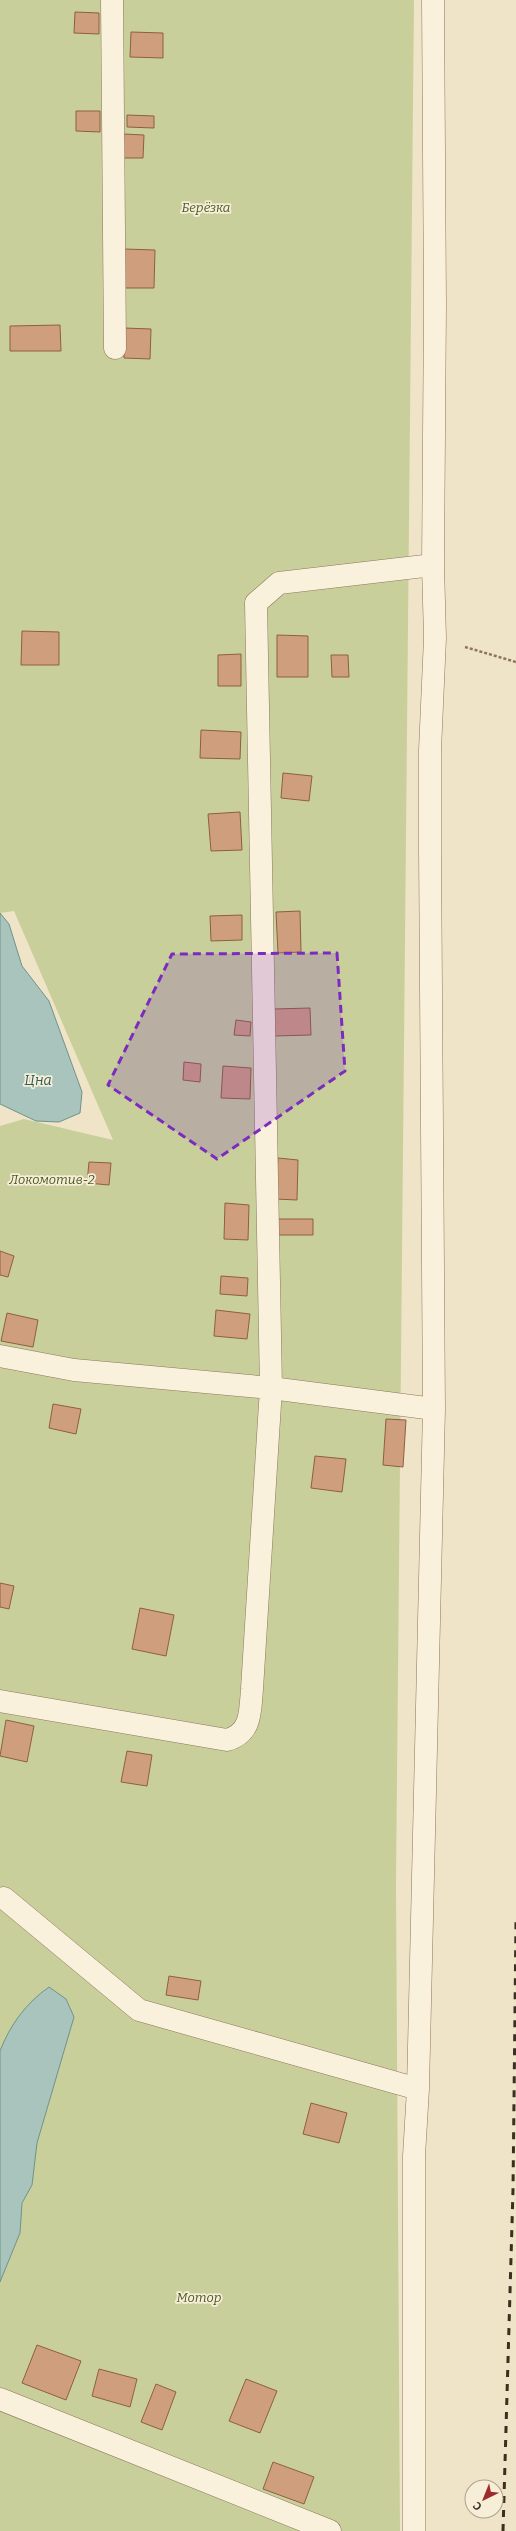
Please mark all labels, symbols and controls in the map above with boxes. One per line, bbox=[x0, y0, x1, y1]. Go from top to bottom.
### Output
park label: Берёзка bbox=[182, 200, 230, 215]
water label: Цна bbox=[24, 1072, 52, 1089]
park label: Локомотив-2 bbox=[8, 1172, 95, 1187]
park label: Мотор bbox=[177, 2290, 222, 2305]
north arrow bbox=[464, 2479, 504, 2519]
text: С bbox=[471, 2499, 484, 2513]

